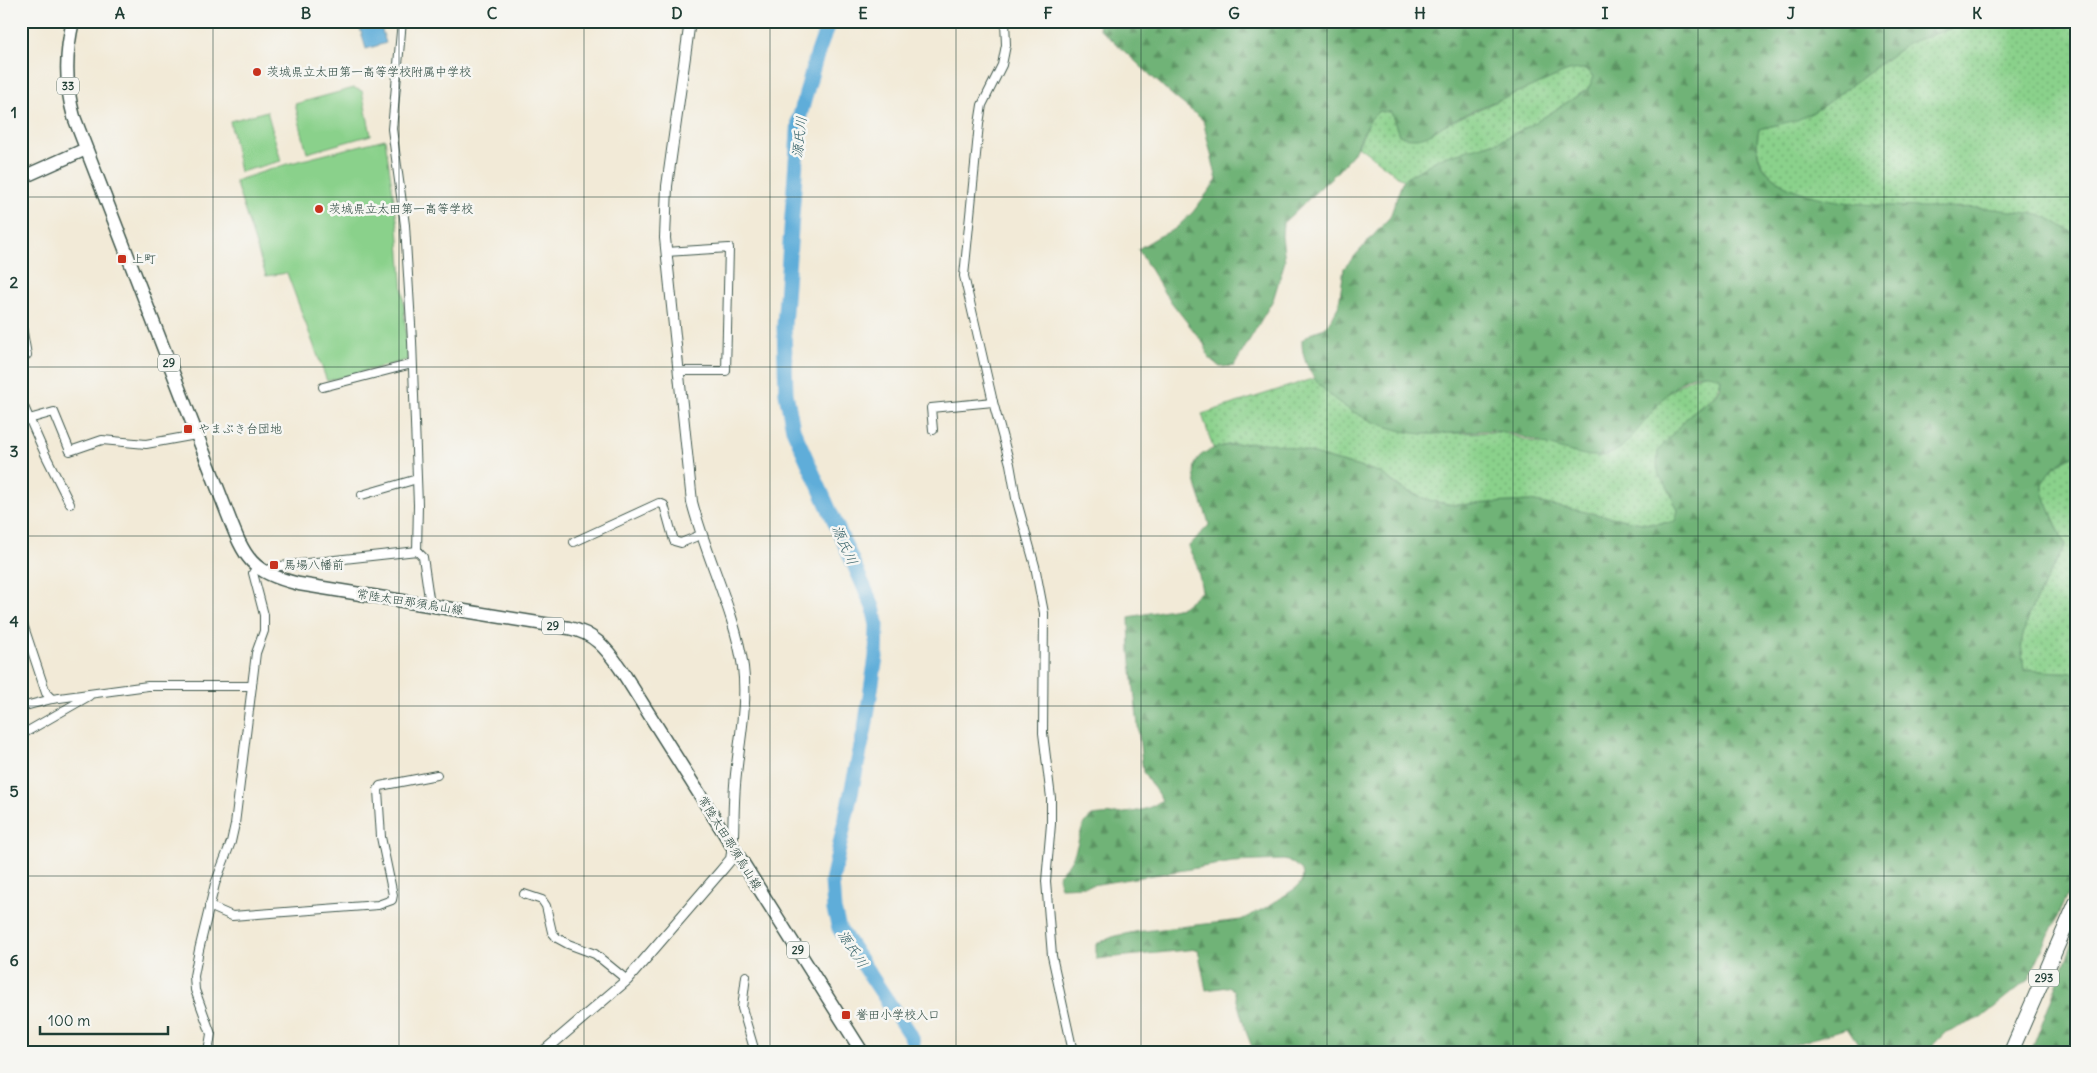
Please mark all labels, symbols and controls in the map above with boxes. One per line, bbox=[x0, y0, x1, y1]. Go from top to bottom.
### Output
text: A bbox=[115, 3, 125, 23]
text: B bbox=[301, 3, 312, 23]
text: C bbox=[487, 3, 498, 23]
text: D bbox=[671, 3, 683, 23]
text: E bbox=[858, 3, 868, 23]
text: F bbox=[1043, 3, 1053, 23]
text: G bbox=[1228, 3, 1240, 23]
text: H bbox=[1414, 3, 1426, 23]
text: I bbox=[1602, 3, 1609, 23]
text: J bbox=[1787, 3, 1796, 23]
text: K bbox=[1972, 3, 1982, 23]
place label: 茨城県立太田第一高等学校附属中学校 bbox=[267, 64, 471, 79]
marker: 茨城県立太田第一高等学校附属中学校 bbox=[251, 66, 263, 78]
road number: 33 bbox=[57, 78, 79, 94]
text: 1 bbox=[11, 102, 17, 122]
water label: 源氏川 bbox=[788, 115, 810, 159]
place label: 茨城県立太田第一高等学校 bbox=[329, 201, 473, 216]
marker: 茨城県立太田第一高等学校 bbox=[313, 203, 325, 215]
place label: 上町 bbox=[132, 251, 156, 266]
marker: 上町 bbox=[116, 253, 128, 265]
text: 2 bbox=[10, 272, 19, 292]
road number: 29 bbox=[158, 354, 180, 372]
place label: やまぶき台団地 bbox=[198, 421, 282, 436]
marker: やまぶき台団地 bbox=[182, 423, 194, 435]
text: 3 bbox=[9, 441, 19, 461]
water label: 源氏川 bbox=[828, 522, 862, 568]
place label: 馬場八幡前 bbox=[284, 557, 344, 572]
marker: 馬場八幡前 bbox=[268, 559, 280, 571]
street label: 常陸太田那須烏山線 bbox=[356, 586, 465, 617]
text: 4 bbox=[9, 611, 19, 631]
road number: 29 bbox=[542, 618, 564, 634]
text: 5 bbox=[9, 781, 19, 801]
street label: 常陸太田那須烏山線 bbox=[695, 793, 765, 893]
water label: 源氏川 bbox=[834, 926, 872, 972]
road number: 29 bbox=[787, 942, 809, 958]
text: 6 bbox=[9, 950, 19, 970]
road number: 293 bbox=[2029, 970, 2059, 986]
scale bar bbox=[40, 1003, 168, 1035]
place label: 誉田小学校入口 bbox=[856, 1007, 940, 1022]
marker: 誉田小学校入口 bbox=[840, 1009, 852, 1021]
text: 100 m bbox=[48, 1011, 90, 1030]

